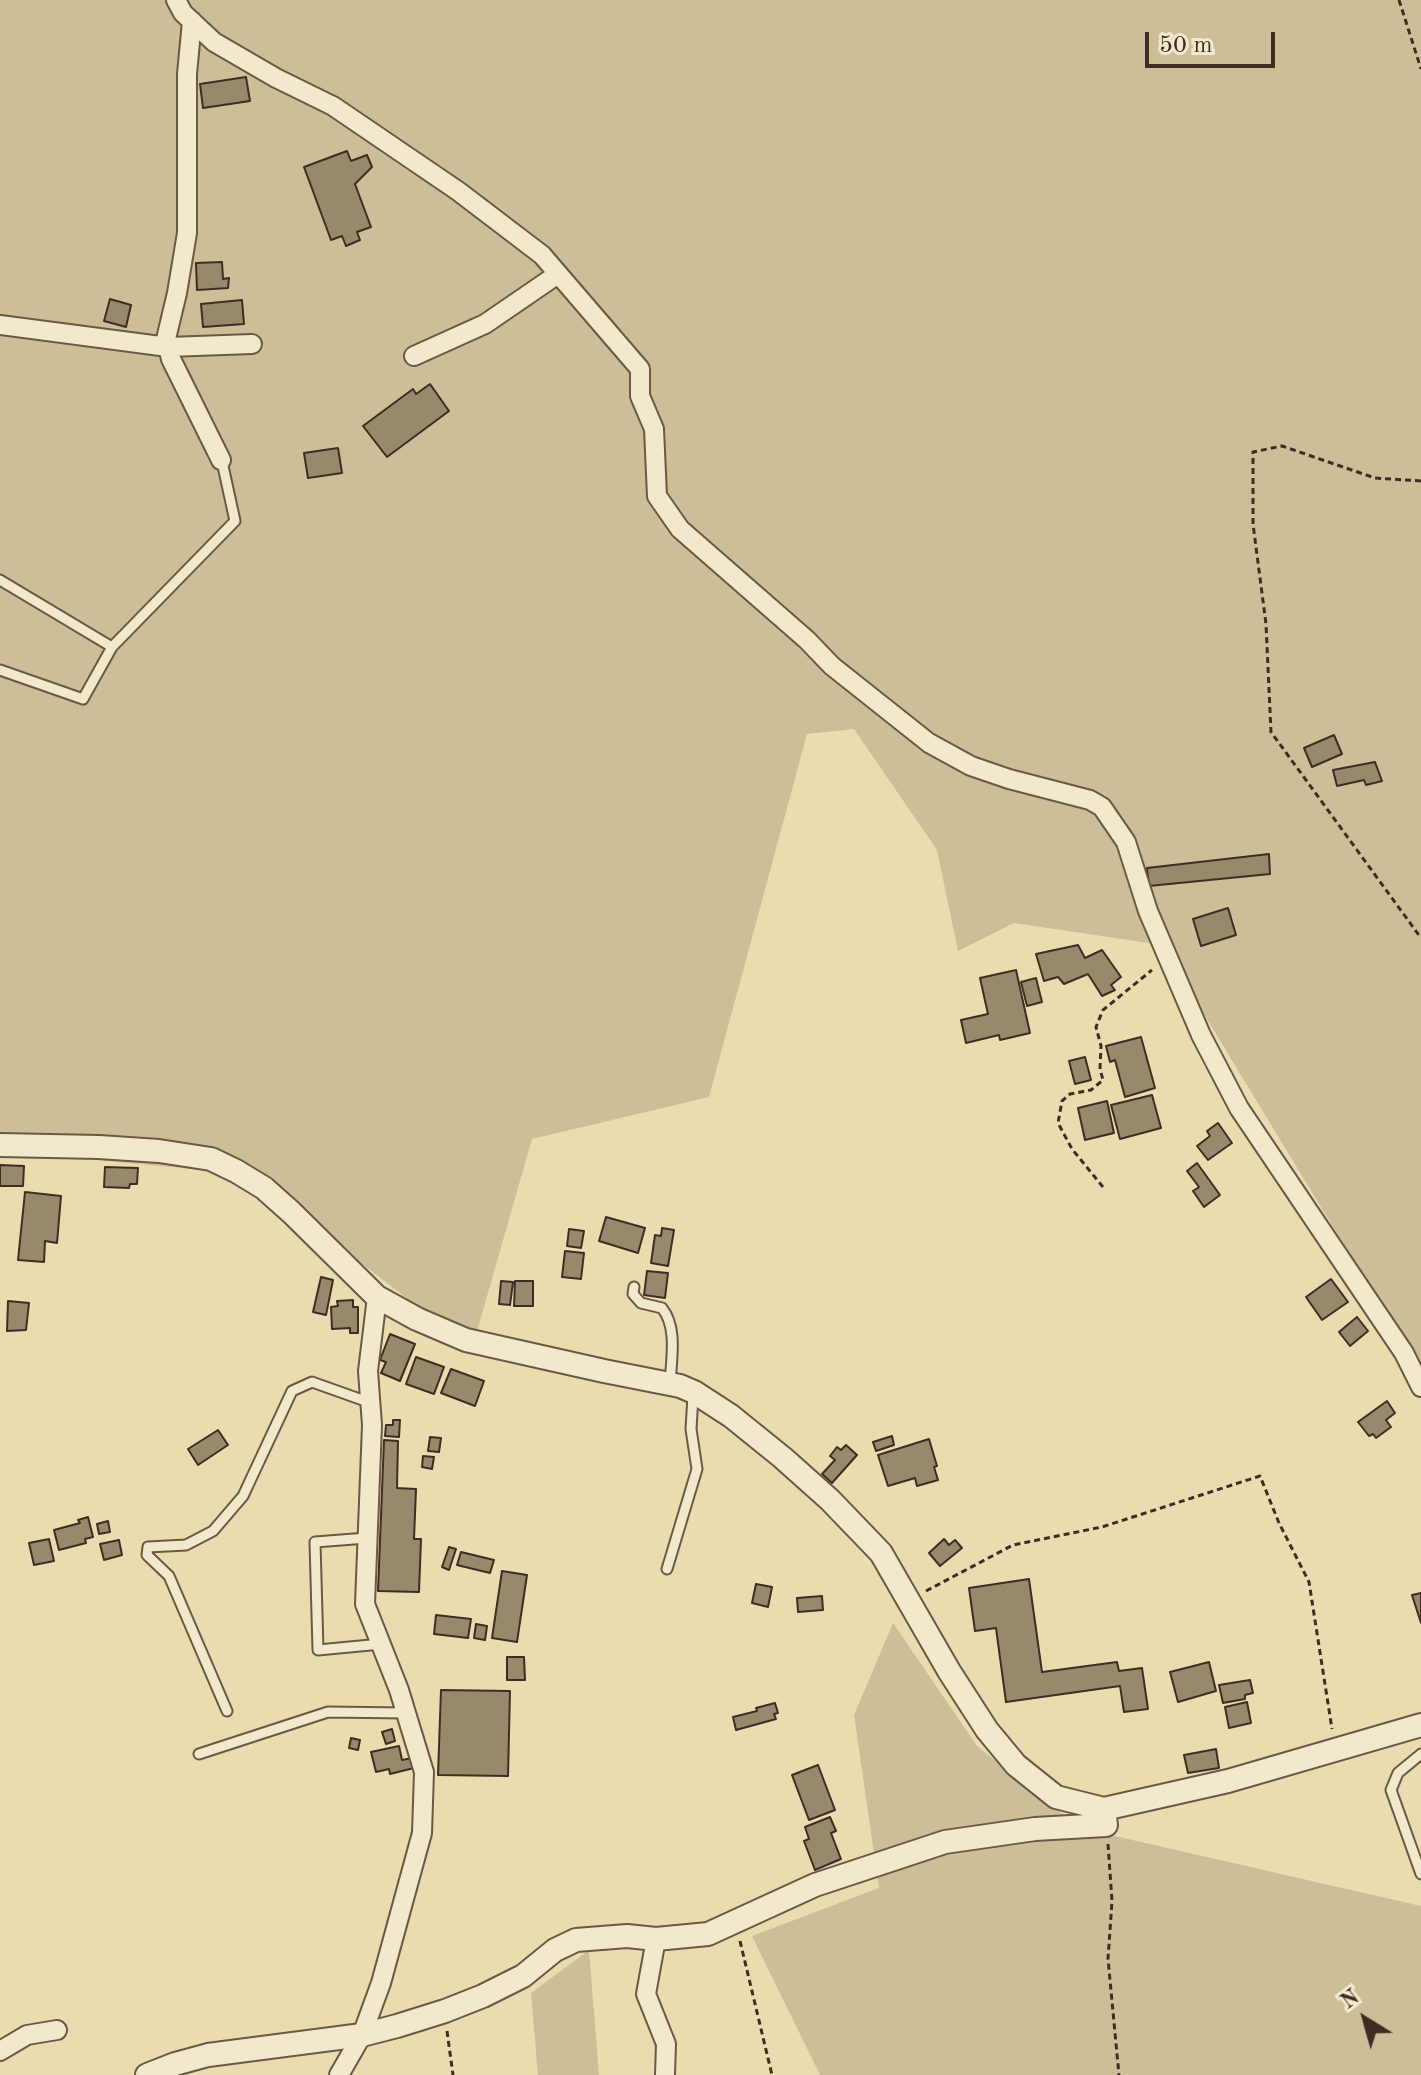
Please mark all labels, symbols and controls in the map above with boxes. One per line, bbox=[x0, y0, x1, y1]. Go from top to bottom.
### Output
scale bar bbox=[1149, 16, 1279, 66]
text: 50 m bbox=[1159, 34, 1213, 58]
north arrow bbox=[1325, 1979, 1405, 2059]
text: N bbox=[1337, 1986, 1364, 2014]

